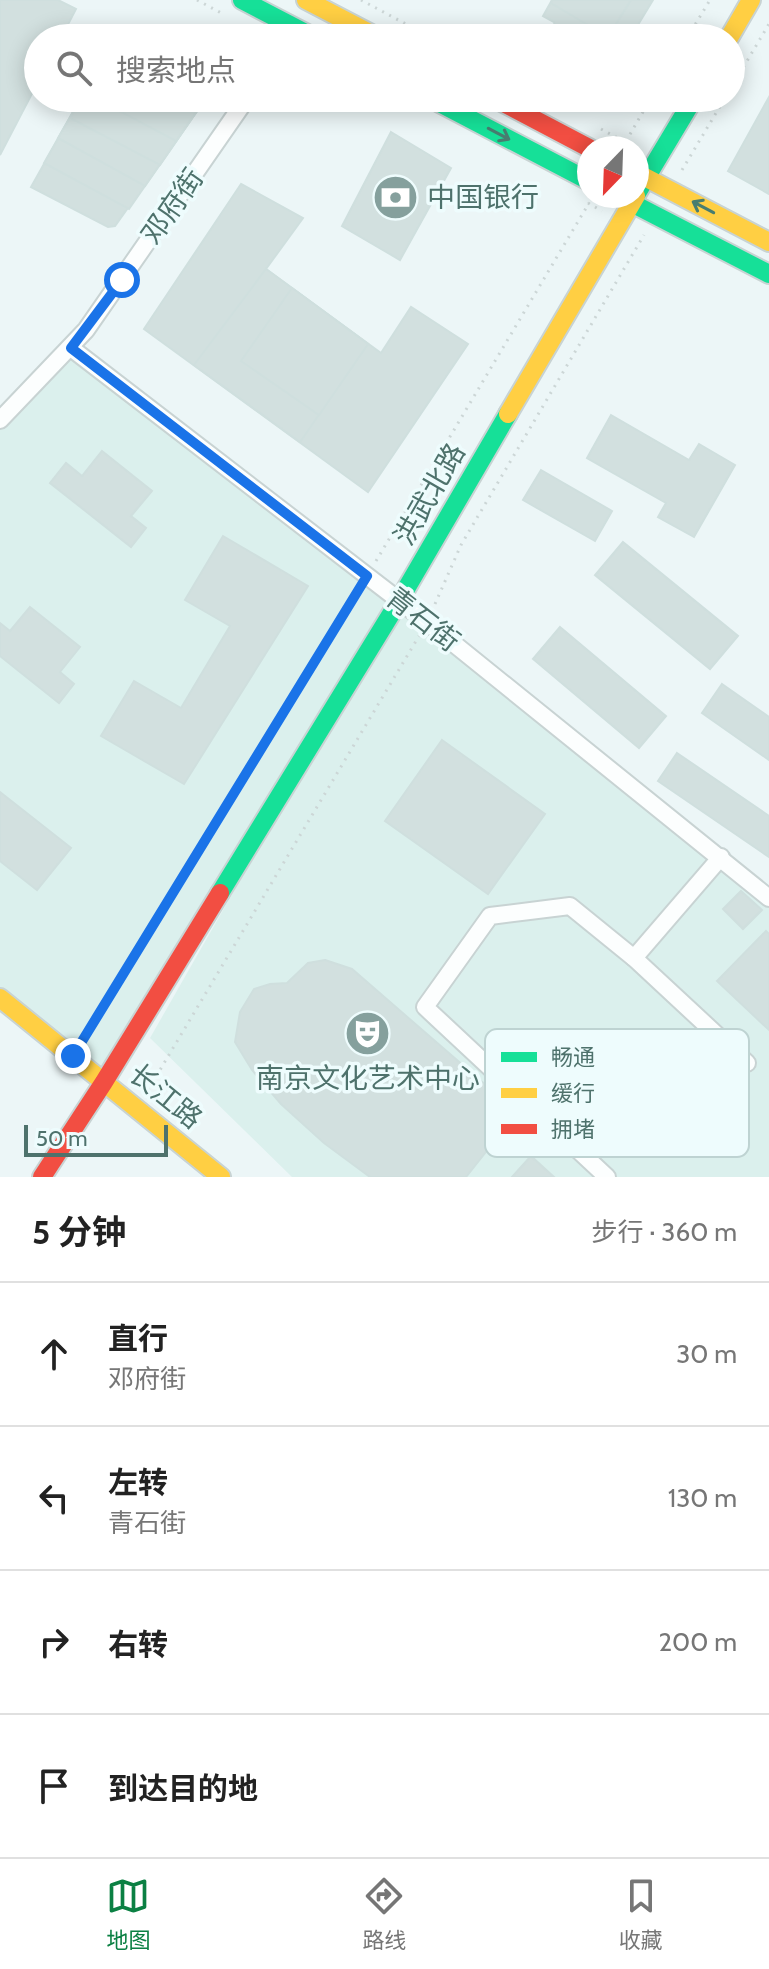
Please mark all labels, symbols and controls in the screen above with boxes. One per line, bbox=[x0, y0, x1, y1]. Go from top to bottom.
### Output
search box bbox=[24, 24, 745, 112]
icon: search bbox=[52, 46, 96, 90]
text: 搜索地点 bbox=[116, 52, 236, 89]
one-way arrow bbox=[487, 127, 510, 143]
north arrow bbox=[577, 136, 649, 208]
street label: 邓府街 bbox=[134, 162, 210, 250]
bank icon: 中国银行 bbox=[372, 173, 420, 221]
place label: 中国银行 bbox=[427, 180, 539, 214]
one-way arrow bbox=[692, 199, 715, 215]
route start bbox=[104, 262, 140, 298]
street label: 洪武北路 bbox=[386, 437, 472, 551]
street label: 青石街 bbox=[379, 580, 467, 658]
theatre icon: 南京文化艺术中心 bbox=[344, 1010, 392, 1058]
legend bbox=[485, 1029, 749, 1157]
route end bbox=[55, 1038, 91, 1074]
text: 畅通 bbox=[551, 1044, 595, 1071]
street label: 长江路 bbox=[123, 1056, 209, 1136]
place label: 南京文化艺术中心 bbox=[256, 1061, 480, 1095]
text: 缓行 bbox=[551, 1080, 595, 1107]
text: 拥堵 bbox=[551, 1116, 595, 1143]
scale bar bbox=[24, 1121, 168, 1157]
text: 50 m bbox=[36, 1125, 88, 1152]
text: 5 分钟 bbox=[32, 1211, 126, 1253]
text: 步行 · 360 m bbox=[591, 1216, 737, 1248]
text: 直行 bbox=[108, 1320, 168, 1357]
icon: ahead bbox=[32, 1332, 76, 1376]
text: 30 m bbox=[676, 1338, 737, 1370]
text: 邓府街 bbox=[108, 1363, 186, 1395]
text: 左转 bbox=[108, 1464, 168, 1501]
icon: left bbox=[32, 1476, 76, 1520]
text: 130 m bbox=[668, 1482, 737, 1514]
text: 青石街 bbox=[108, 1507, 186, 1539]
icon: right bbox=[32, 1620, 76, 1664]
text: 右转 bbox=[108, 1626, 168, 1663]
text: 200 m bbox=[658, 1626, 737, 1658]
icon: arrive bbox=[32, 1764, 76, 1808]
text: 到达目的地 bbox=[108, 1770, 258, 1807]
tab: 地图 bbox=[106, 1874, 150, 1954]
tab: 路线 bbox=[362, 1874, 407, 1954]
tab: 收藏 bbox=[619, 1874, 663, 1954]

